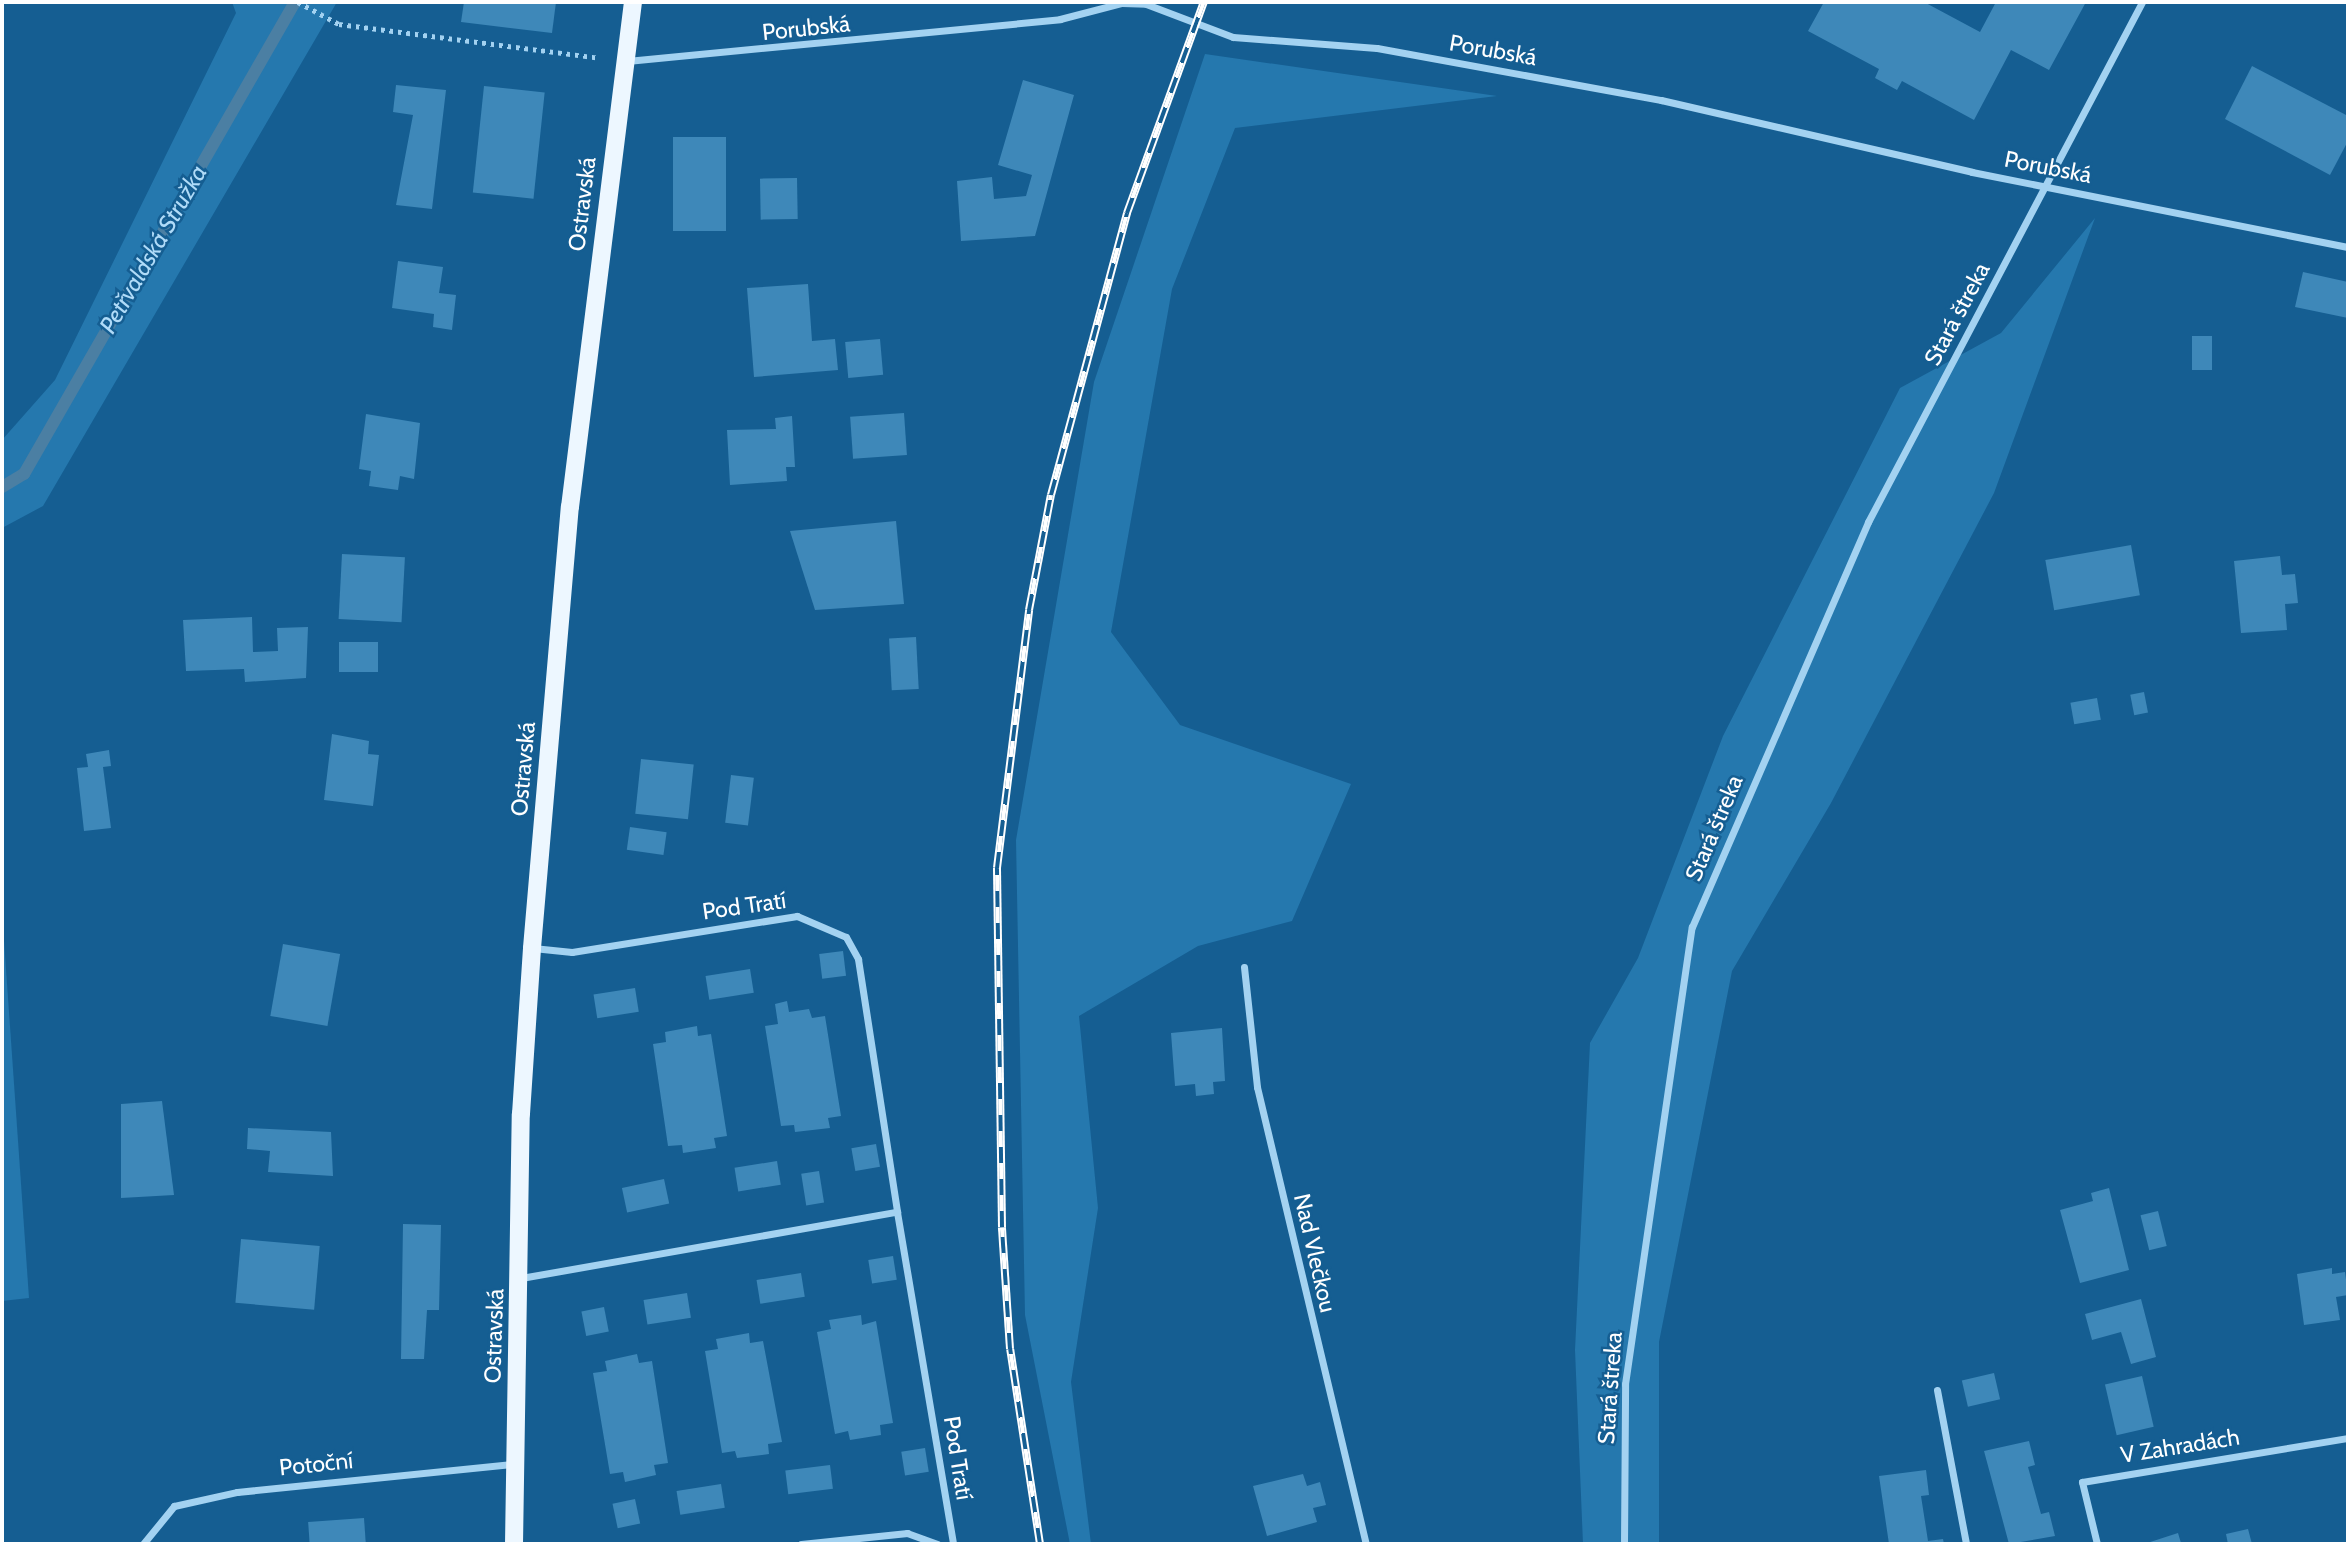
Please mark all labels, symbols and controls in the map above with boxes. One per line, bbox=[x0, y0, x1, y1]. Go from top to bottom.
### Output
street label: Porubská bbox=[761, 10, 851, 46]
street label: Porubská bbox=[1447, 29, 1539, 71]
street label: Porubská bbox=[2002, 145, 2094, 189]
street label: Ostravská bbox=[563, 155, 601, 253]
water label: Petřvaldská Stružka bbox=[93, 160, 213, 338]
street label: Stará štreka bbox=[1918, 258, 1996, 370]
street label: Ostravská bbox=[505, 721, 541, 817]
street label: Stará štreka bbox=[1679, 771, 1749, 885]
street label: Pod Tratí bbox=[700, 886, 788, 926]
street label: Nad Vlečkou bbox=[1288, 1191, 1342, 1315]
street label: Ostravská bbox=[479, 1288, 509, 1384]
street label: Stará štreka bbox=[1592, 1331, 1628, 1445]
street label: Pod Tratí bbox=[938, 1414, 978, 1502]
street label: V Zahradách bbox=[2119, 1423, 2241, 1469]
street label: Potoční bbox=[278, 1446, 354, 1482]

